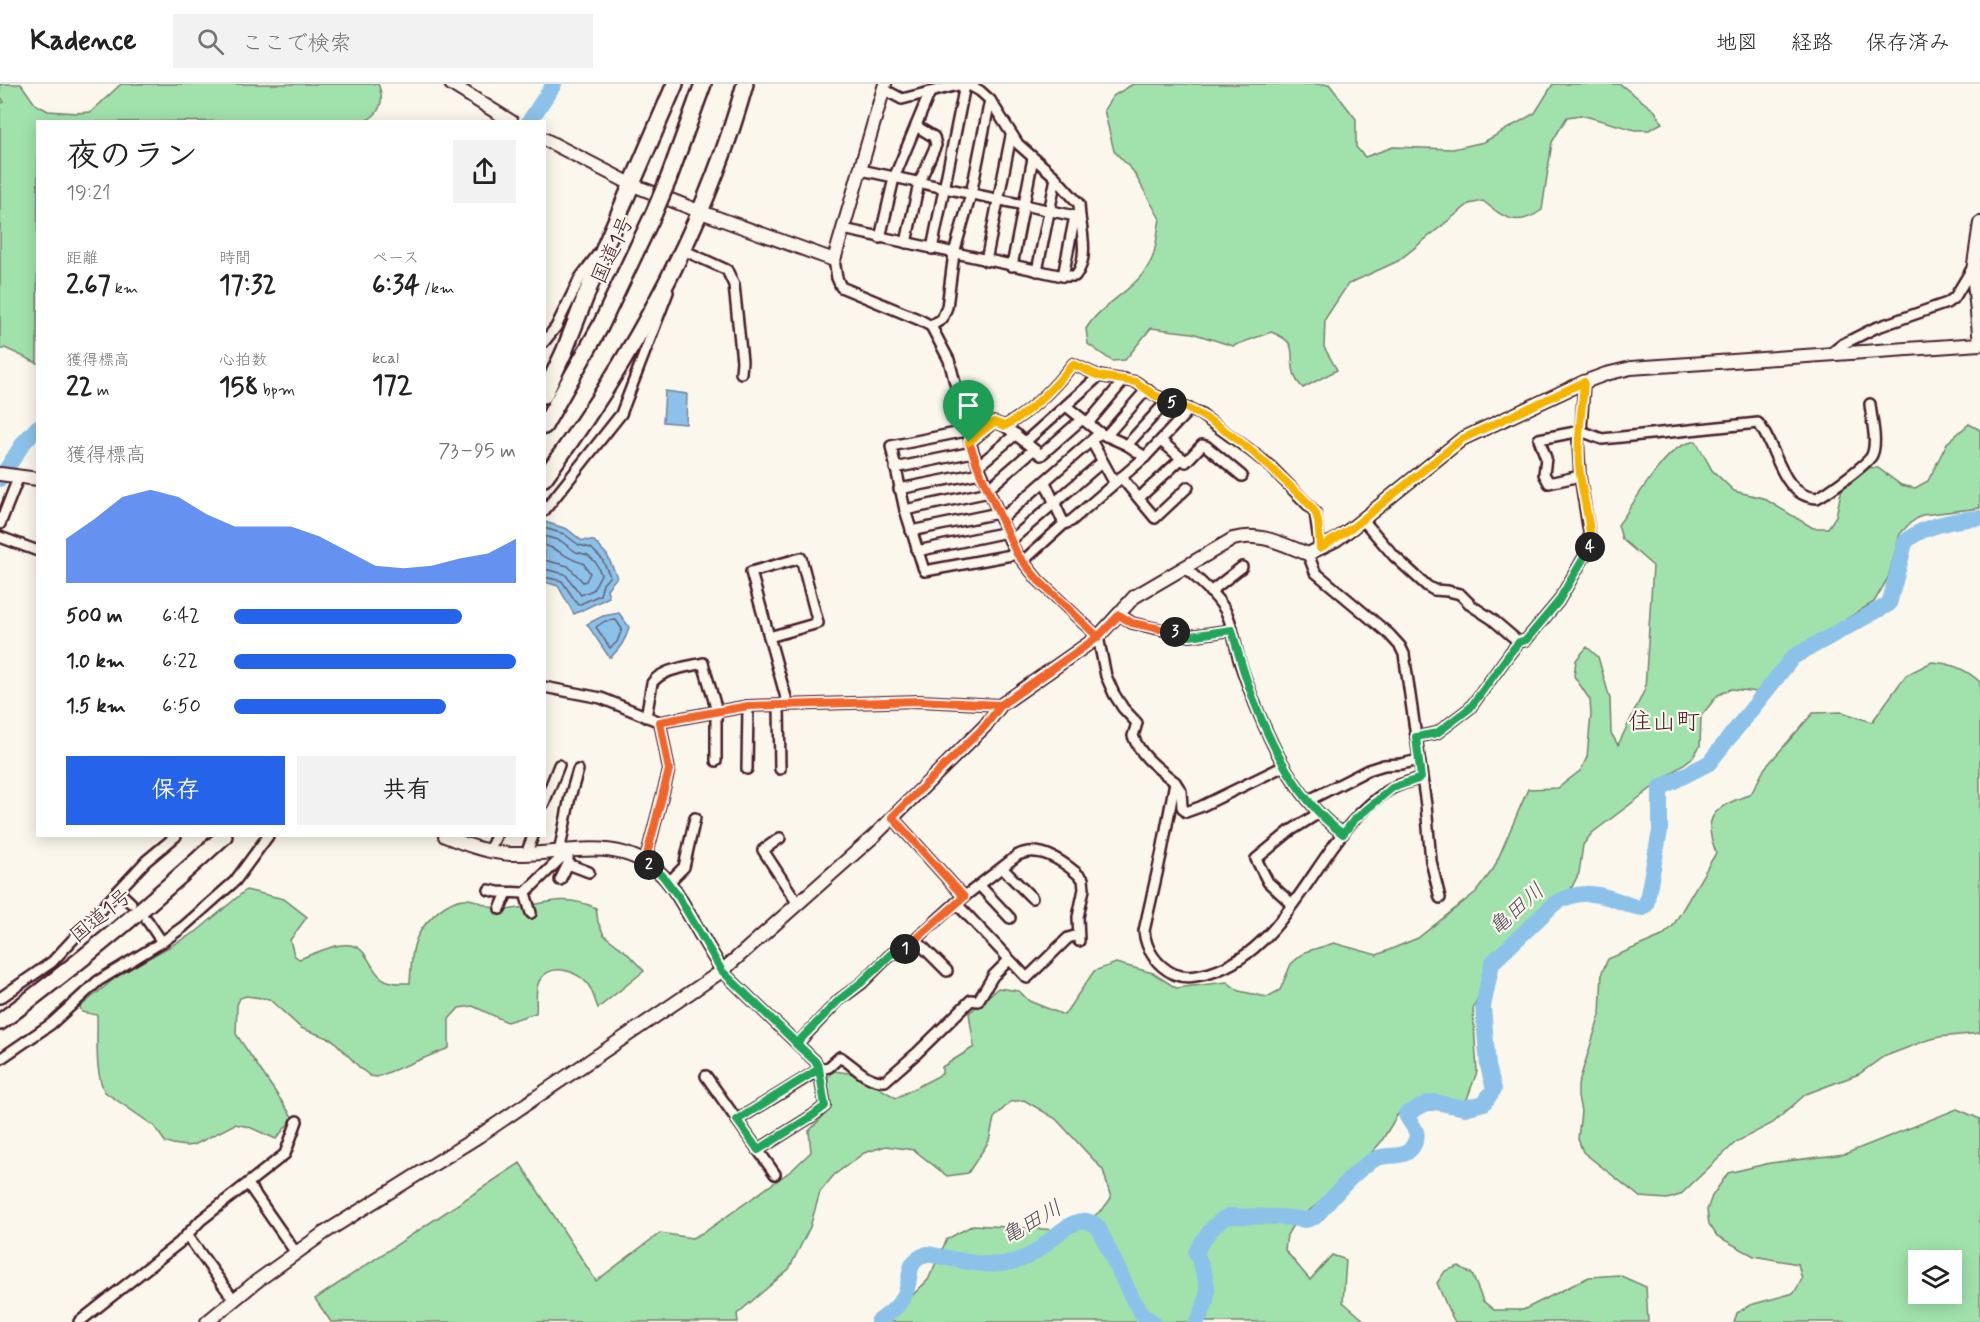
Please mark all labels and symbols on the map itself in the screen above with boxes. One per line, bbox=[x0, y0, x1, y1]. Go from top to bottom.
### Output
street label: 国道1号 bbox=[585, 211, 641, 289]
pin bbox=[943, 380, 994, 442]
pin: 5 bbox=[1157, 388, 1187, 418]
pin: 4 bbox=[1575, 532, 1605, 562]
pin: 3 bbox=[1160, 617, 1190, 647]
district label: 住山町 bbox=[1628, 707, 1700, 738]
pin: 2 bbox=[634, 850, 664, 880]
water label: 亀田川 bbox=[1483, 878, 1551, 942]
street label: 国道1号 bbox=[64, 882, 138, 950]
pin: 1 bbox=[890, 934, 920, 964]
water label: 亀田川 bbox=[996, 1194, 1068, 1252]

